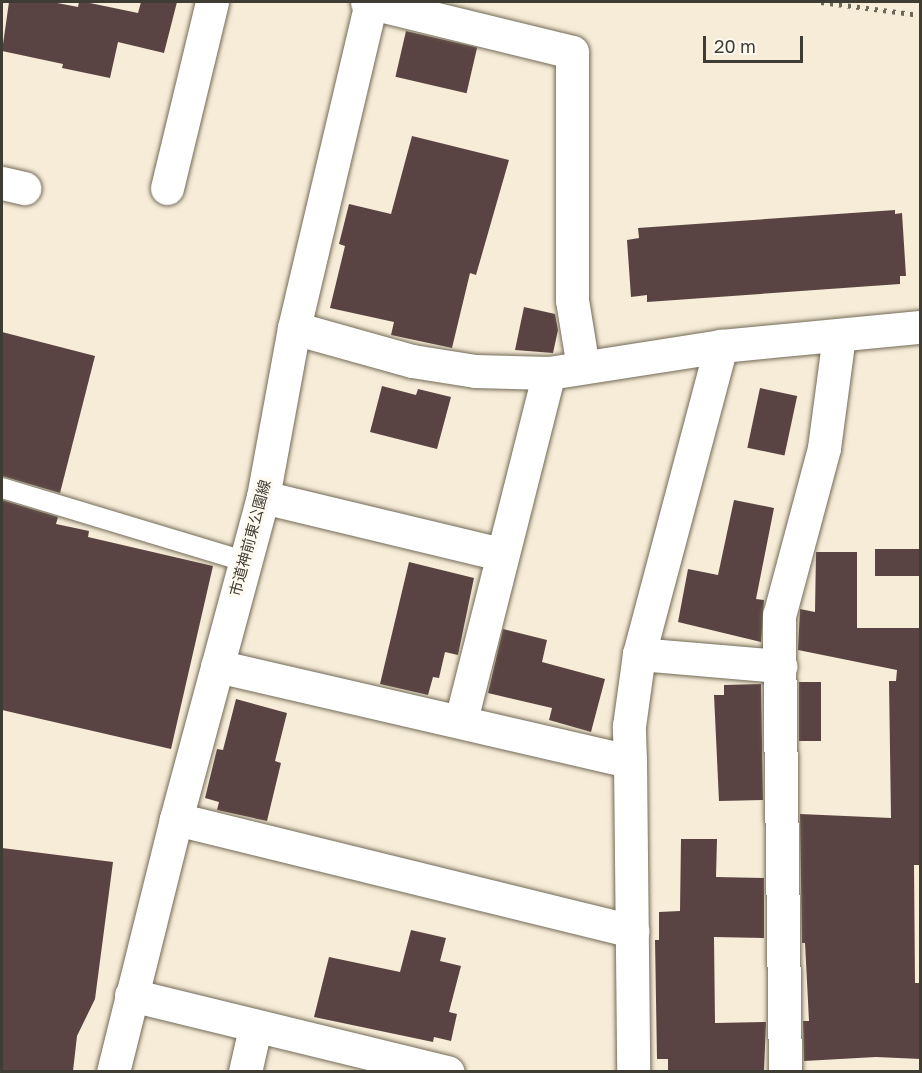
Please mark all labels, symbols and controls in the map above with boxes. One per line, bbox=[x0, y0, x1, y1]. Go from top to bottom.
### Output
scale bar bbox=[706, 24, 806, 62]
text: 20 m bbox=[714, 35, 756, 57]
street label: 市道神前東公園線 bbox=[226, 478, 274, 598]

